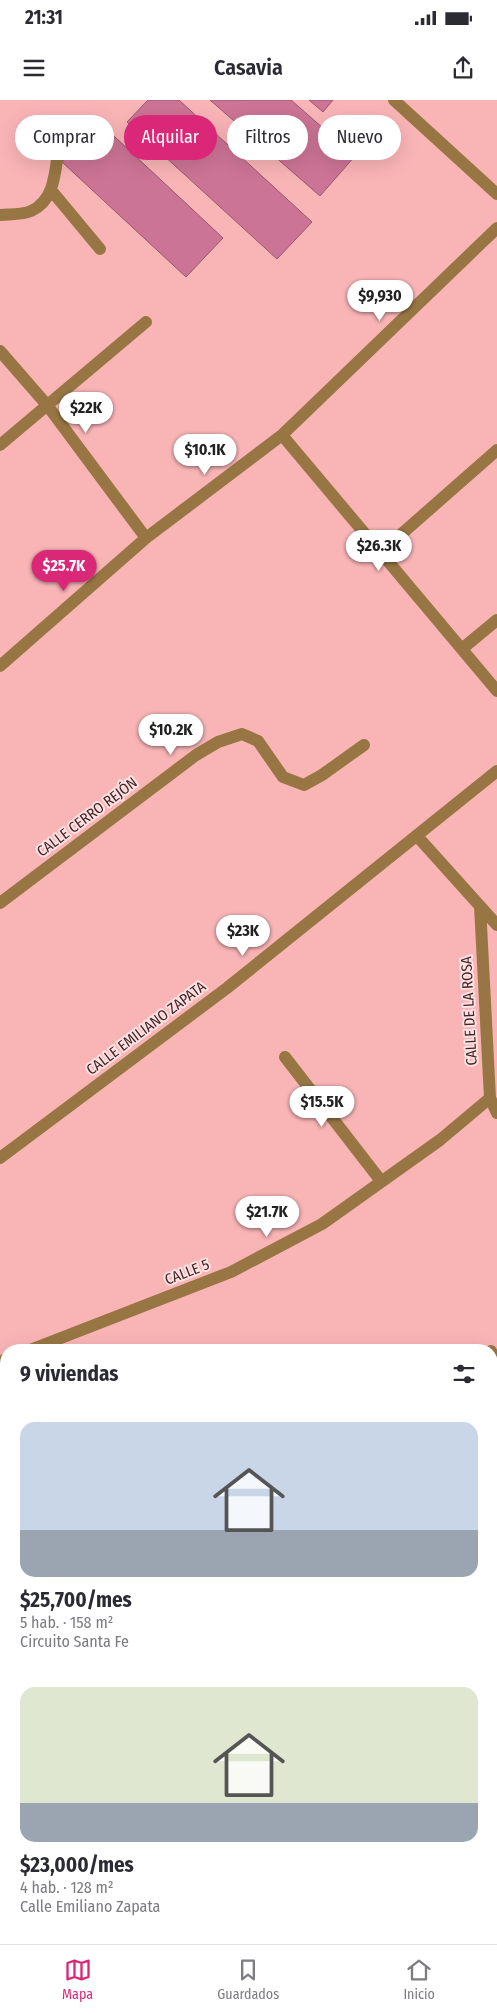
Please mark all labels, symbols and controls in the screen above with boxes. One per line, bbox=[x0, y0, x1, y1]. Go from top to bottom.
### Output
text: 21:31 bbox=[25, 6, 63, 29]
icon: menu bbox=[20, 54, 48, 82]
text: Casavia bbox=[214, 54, 283, 81]
icon: share bbox=[449, 54, 477, 82]
chip: Comprar bbox=[15, 115, 114, 160]
chip: Alquilar bbox=[124, 115, 217, 160]
chip: Filtros bbox=[227, 115, 308, 160]
chip: Nuevo bbox=[318, 115, 401, 160]
pin: $9,930 bbox=[339, 280, 421, 322]
text: $9,930 bbox=[358, 286, 402, 305]
pin: $22K bbox=[56, 392, 116, 434]
text: $22K bbox=[70, 398, 102, 417]
pin: $10.1K bbox=[164, 434, 246, 476]
text: $10.1K bbox=[184, 440, 226, 459]
pin: $26.3K bbox=[338, 530, 420, 572]
text: $26.3K bbox=[357, 536, 401, 555]
pin: $25.7K bbox=[23, 550, 105, 592]
text: $25.7K bbox=[43, 556, 85, 575]
pin: $10.2K bbox=[130, 714, 212, 756]
text: $10.2K bbox=[149, 720, 193, 739]
street label: CALLE CERRO REJÓN bbox=[33, 773, 141, 861]
pin: $23K bbox=[213, 914, 273, 957]
text: $23K bbox=[227, 921, 259, 940]
street label: CALLE DE LA ROSA bbox=[457, 956, 481, 1066]
street label: CALLE EMILIANO ZAPATA bbox=[83, 977, 209, 1079]
pin: $15.5K bbox=[281, 1086, 363, 1128]
text: $15.5K bbox=[301, 1092, 344, 1111]
pin: $21.7K bbox=[226, 1196, 308, 1238]
text: $21.7K bbox=[246, 1202, 288, 1221]
street label: CALLE 5 bbox=[162, 1255, 212, 1289]
icon: filters bbox=[450, 1360, 478, 1388]
text: 9 viviendas bbox=[20, 1361, 118, 1387]
icon: home bbox=[204, 1455, 294, 1545]
text: $25,700/mes bbox=[20, 1587, 132, 1613]
text: 5 hab. · 158 m² bbox=[20, 1613, 113, 1632]
text: Circuito Santa Fe bbox=[20, 1632, 129, 1651]
icon: home bbox=[204, 1720, 294, 1810]
text: $23,000/mes bbox=[20, 1852, 134, 1878]
text: 4 hab. · 128 m² bbox=[20, 1878, 114, 1897]
text: Calle Emiliano Zapata bbox=[20, 1897, 160, 1916]
tab: Mapa bbox=[62, 1956, 93, 2003]
tab: Guardados bbox=[217, 1956, 279, 2003]
tab: Inicio bbox=[403, 1956, 435, 2003]

